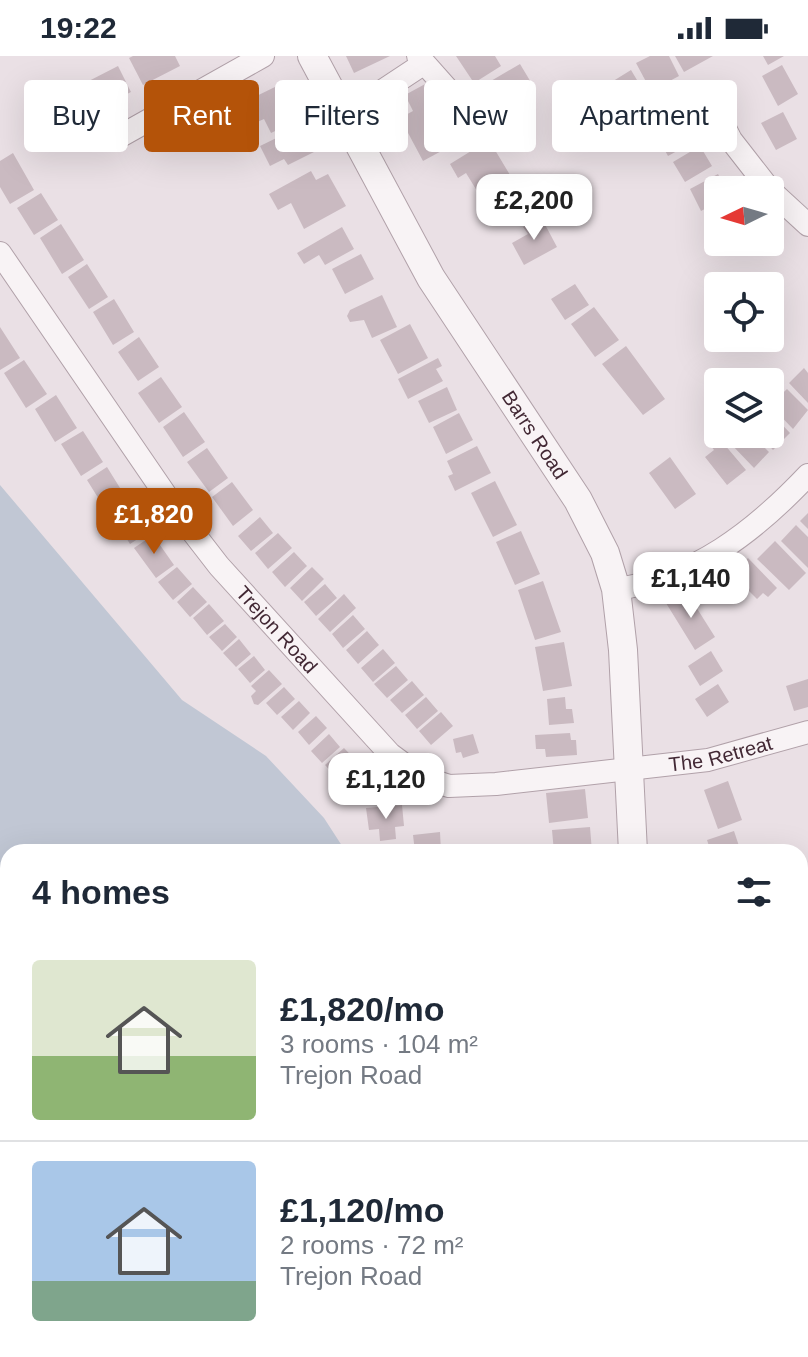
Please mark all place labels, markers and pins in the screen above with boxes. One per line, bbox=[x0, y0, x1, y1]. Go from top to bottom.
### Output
pin: £2,200 bbox=[469, 174, 599, 242]
pin: £1,820 bbox=[89, 488, 219, 556]
pin: £1,140 bbox=[626, 552, 756, 620]
pin: £1,120 bbox=[321, 753, 451, 821]

